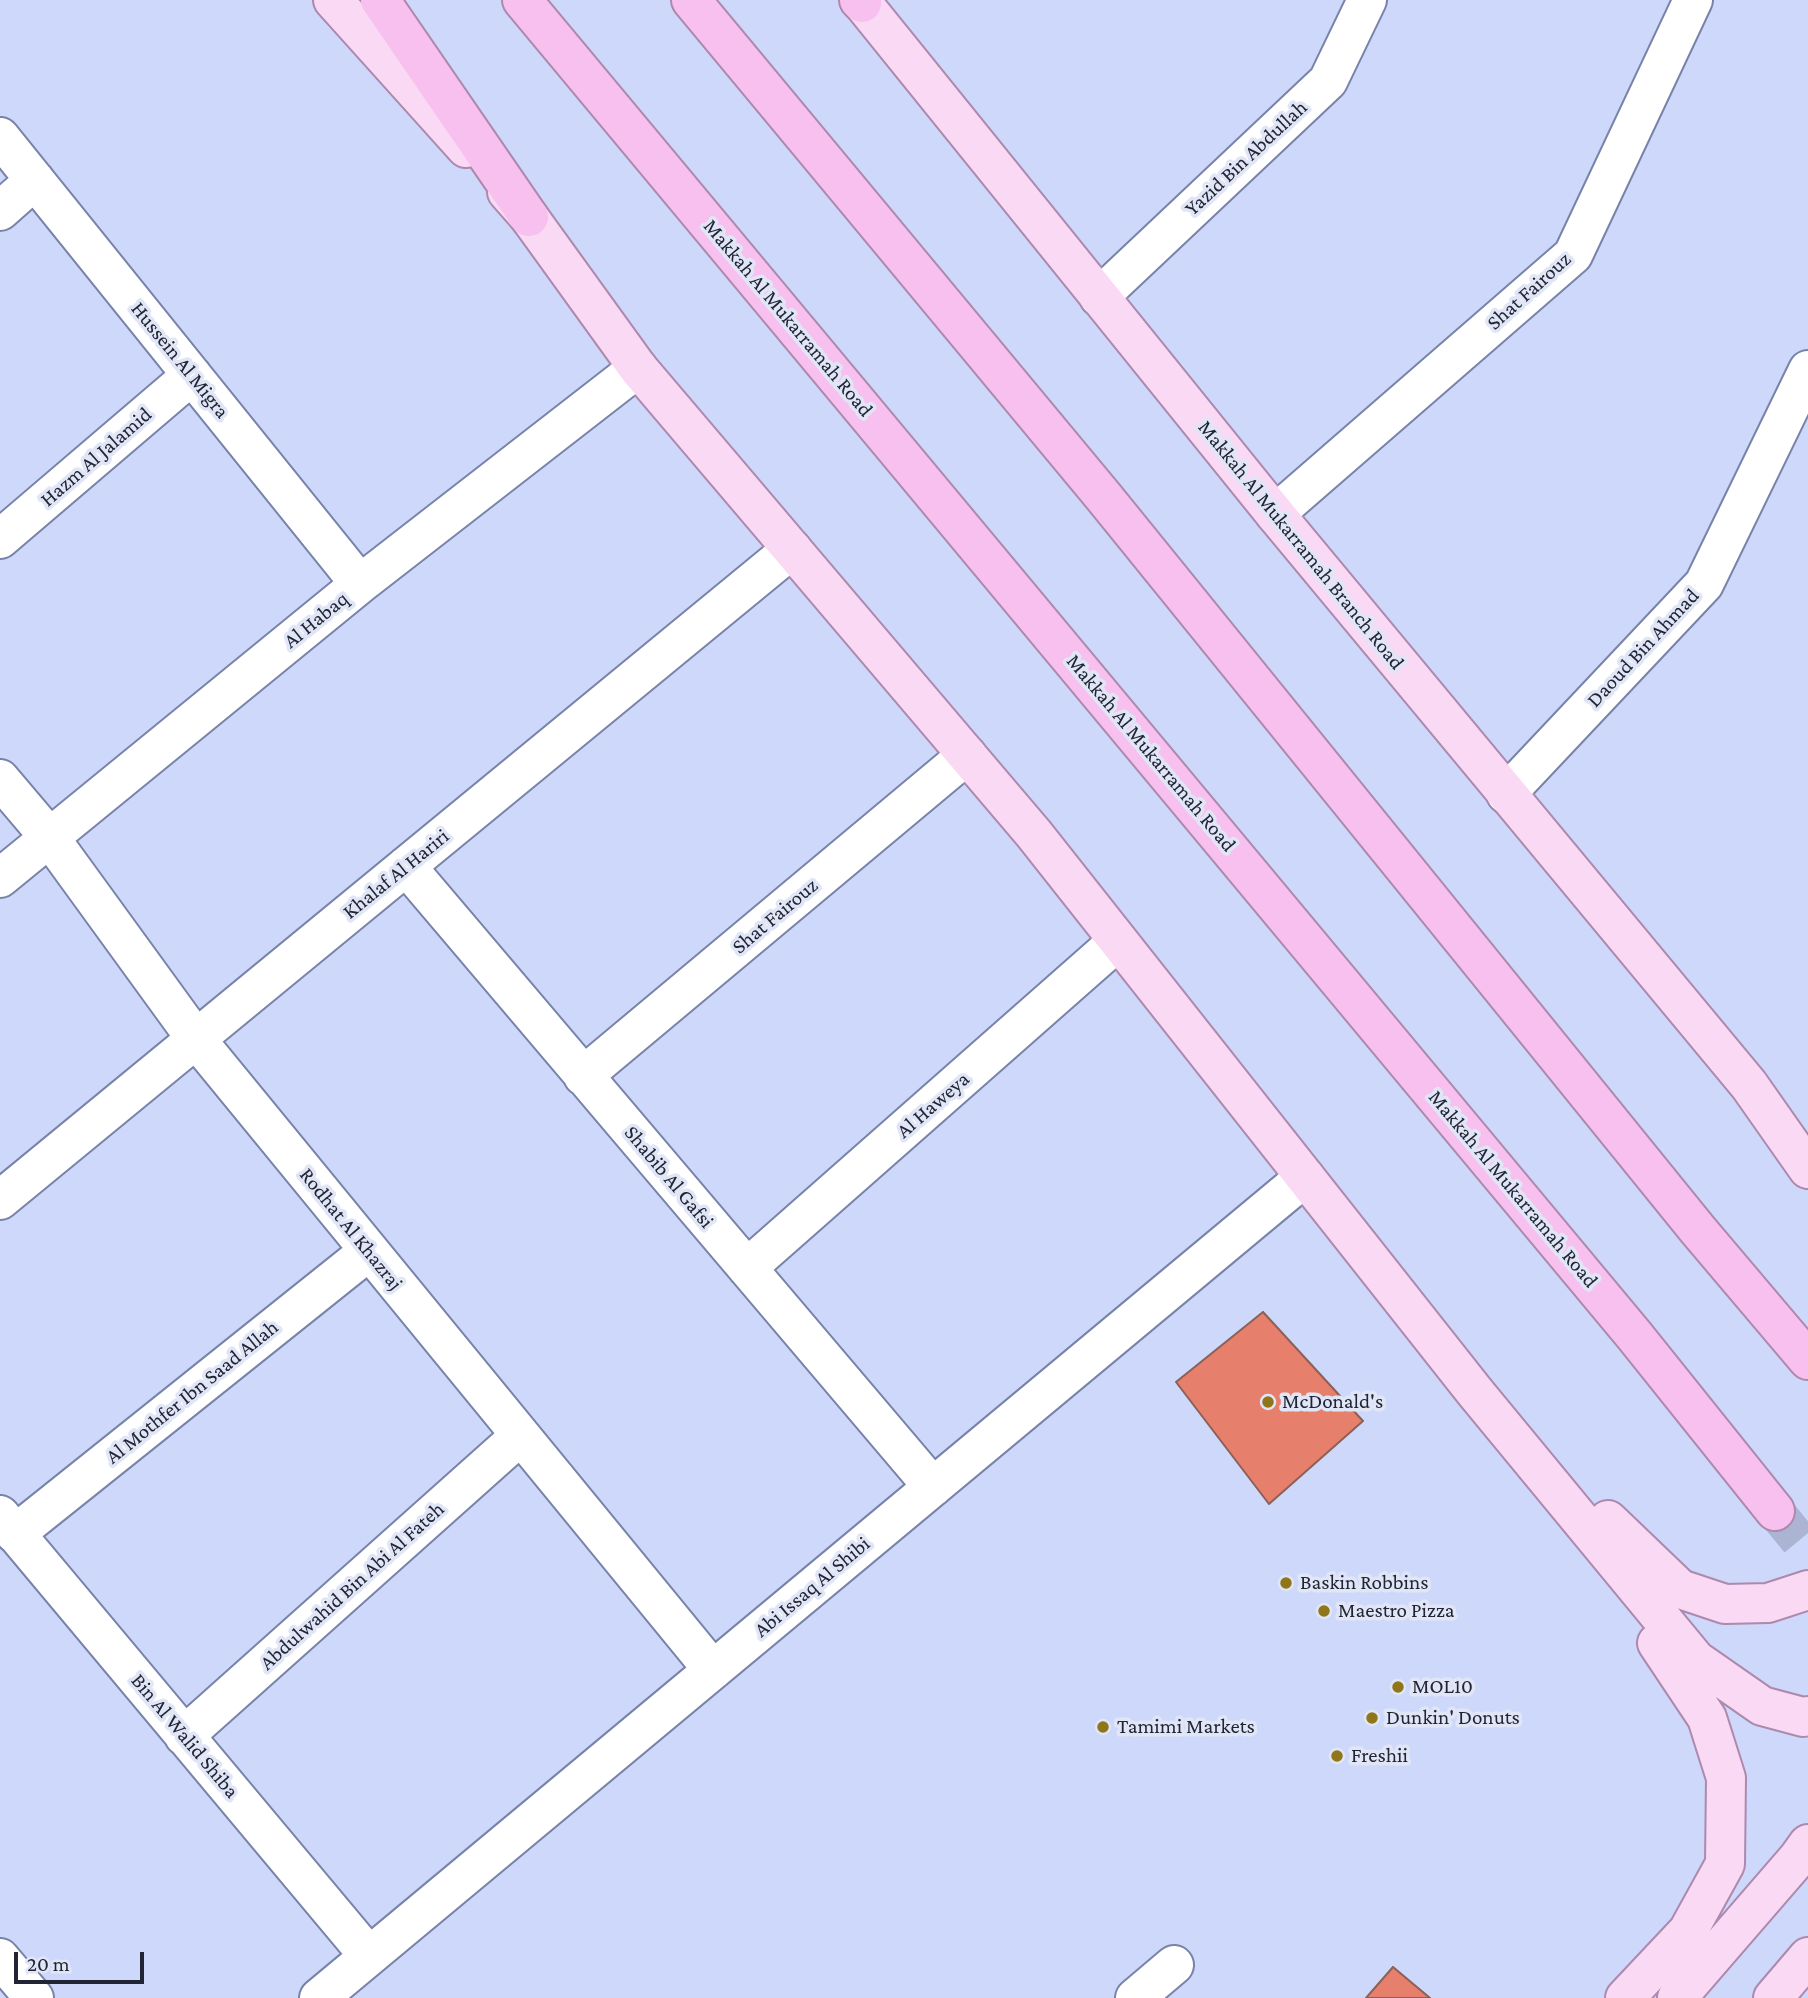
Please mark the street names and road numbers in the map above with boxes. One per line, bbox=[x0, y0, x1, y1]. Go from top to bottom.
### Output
street label: Yazid Bin Abdullah bbox=[1180, 95, 1312, 221]
street label: Makkah Al Mukarramah Road bbox=[698, 214, 878, 422]
street label: Shat Fairouz bbox=[1482, 247, 1576, 335]
street label: Hussein Al Migra bbox=[125, 297, 235, 423]
street label: Hazm Al Jalamid bbox=[35, 402, 157, 512]
street label: Makkah Al Mukarramah Branch Road bbox=[1193, 415, 1409, 675]
street label: Daoud Bin Ahmad bbox=[1582, 583, 1704, 713]
street label: Al Habaq bbox=[278, 586, 354, 654]
street label: Makkah Al Mukarramah Road bbox=[1061, 649, 1241, 857]
street label: Khalaf Al Hariri bbox=[338, 824, 454, 924]
street label: Shat Fairouz bbox=[727, 873, 823, 959]
street label: Al Haweya bbox=[891, 1066, 975, 1144]
street label: Makkah Al Mukarramah Road bbox=[1423, 1085, 1603, 1293]
street label: Shabib Al Gafsi bbox=[619, 1121, 719, 1233]
street label: Rodhat Al Khazraj bbox=[294, 1163, 408, 1295]
street label: Al Mothfer Ibn Saad Allah bbox=[101, 1315, 283, 1469]
street label: Abdulwahid Bin Abi Al Fateh bbox=[255, 1496, 449, 1676]
street label: Abi Issaq Al Shibi bbox=[749, 1531, 875, 1643]
street label: Bin Al Walid Shiba bbox=[126, 1669, 244, 1803]

